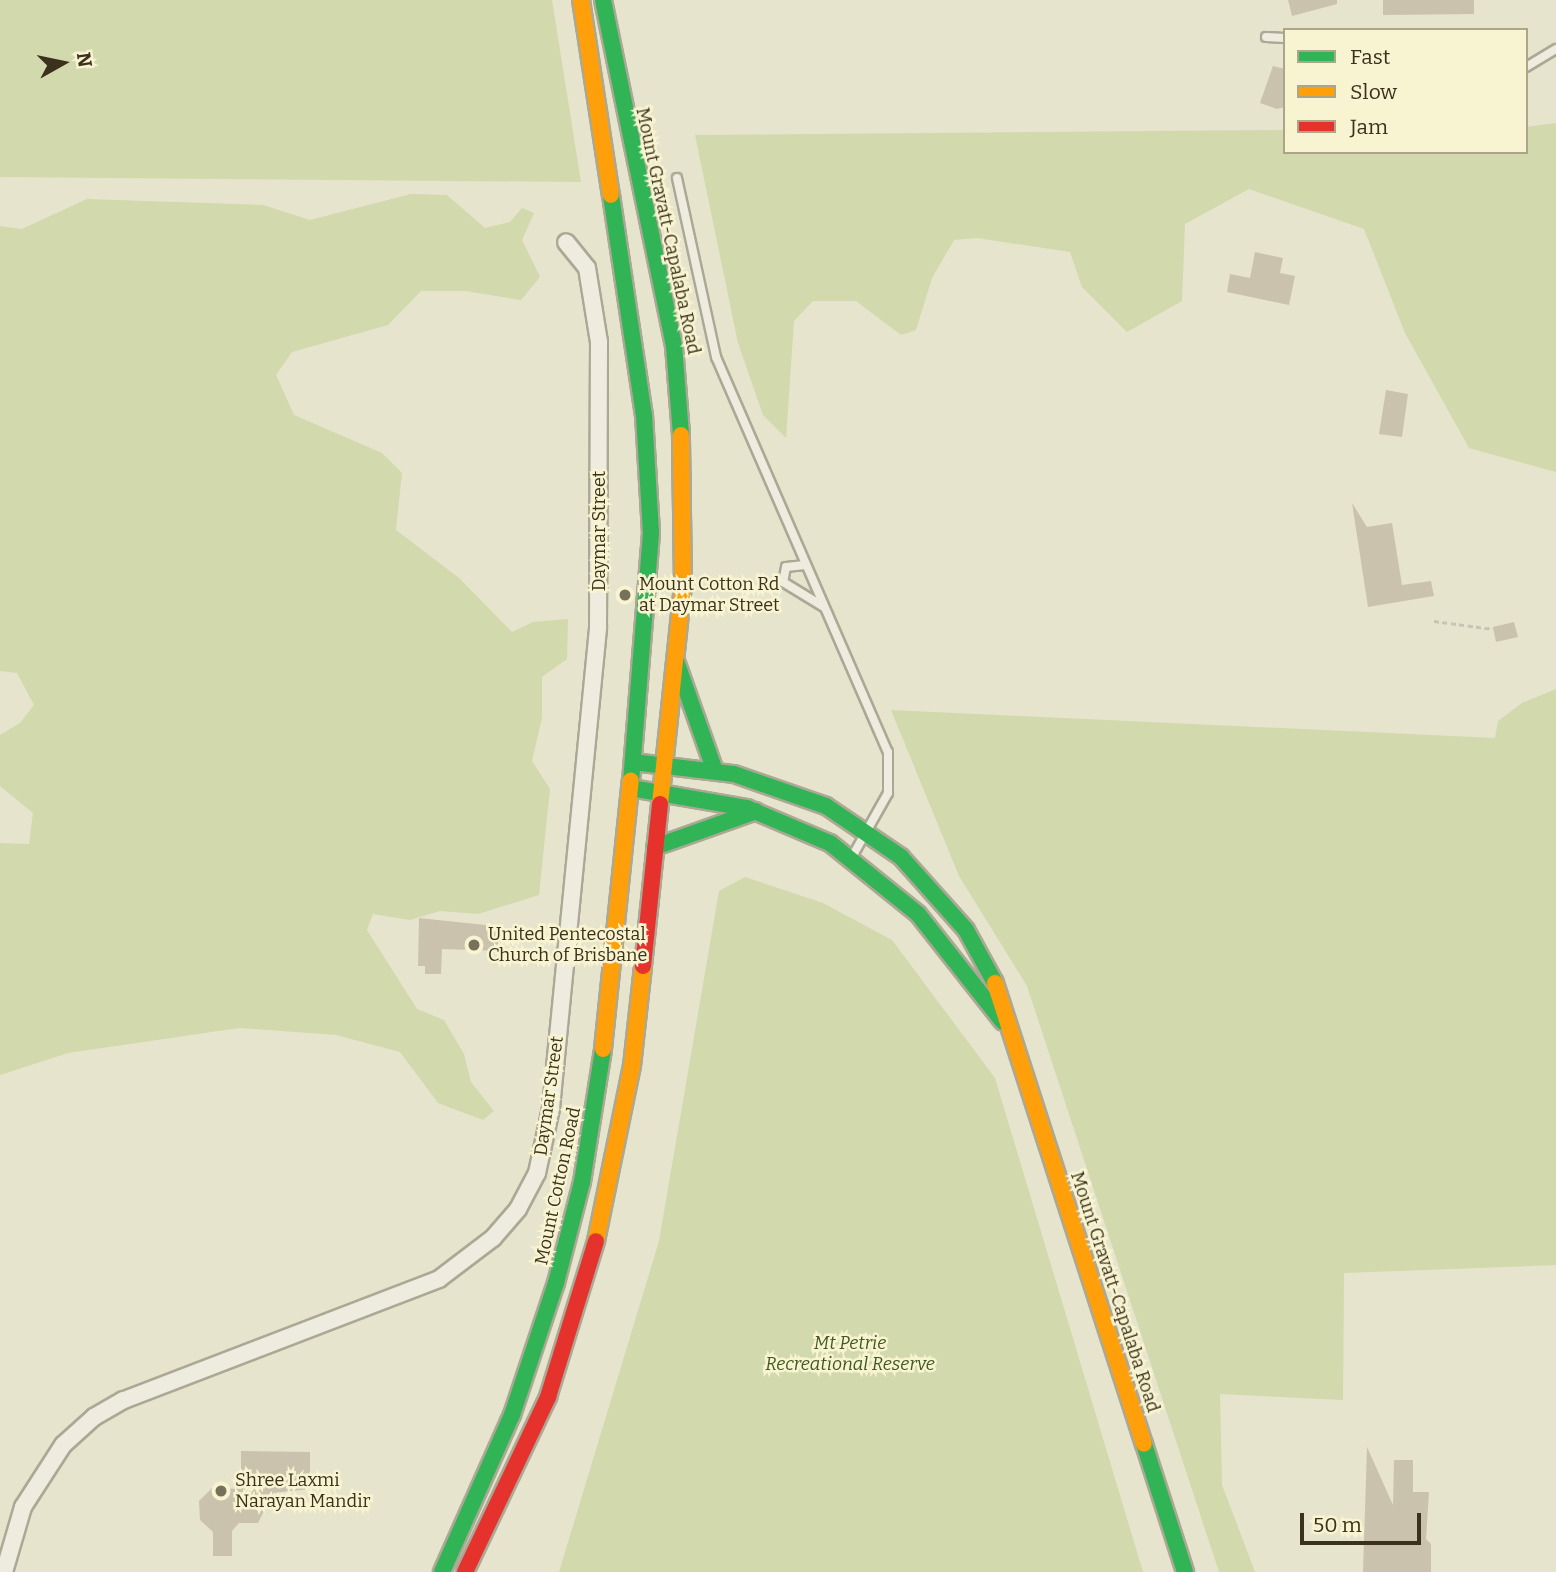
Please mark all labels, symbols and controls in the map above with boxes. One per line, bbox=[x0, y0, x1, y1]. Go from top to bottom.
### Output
north arrow bbox=[28, 28, 98, 98]
legend bbox=[1283, 28, 1528, 154]
text: Fast bbox=[1350, 44, 1390, 70]
text: N bbox=[72, 51, 97, 69]
text: Slow bbox=[1350, 79, 1397, 105]
street label: Mount Gravatt-Capalaba Road bbox=[631, 106, 705, 356]
text: Jam bbox=[1350, 114, 1388, 140]
street label: Daymar Street bbox=[588, 471, 610, 591]
place label: Mount Cotton Rd at Daymar Street bbox=[639, 574, 780, 616]
marker: Mount Cotton Rd at Daymar Street bbox=[617, 587, 633, 603]
place label: United Pentecostal Church of Brisbane bbox=[488, 924, 647, 967]
marker: United Pentecostal Church of Brisbane bbox=[466, 937, 482, 953]
street label: Daymar Street bbox=[530, 1035, 568, 1157]
street label: Mount Cotton Road bbox=[531, 1105, 585, 1267]
street label: Mount Gravatt-Capalaba Road bbox=[1066, 1169, 1164, 1415]
park label: Mt Petrie Recreational Reserve bbox=[765, 1333, 935, 1376]
place label: Shree Laxmi Narayan Mandir bbox=[235, 1470, 370, 1512]
marker: Shree Laxmi Narayan Mandir bbox=[213, 1483, 229, 1499]
scale bar bbox=[1304, 1498, 1425, 1542]
text: 50 m bbox=[1313, 1512, 1362, 1538]

